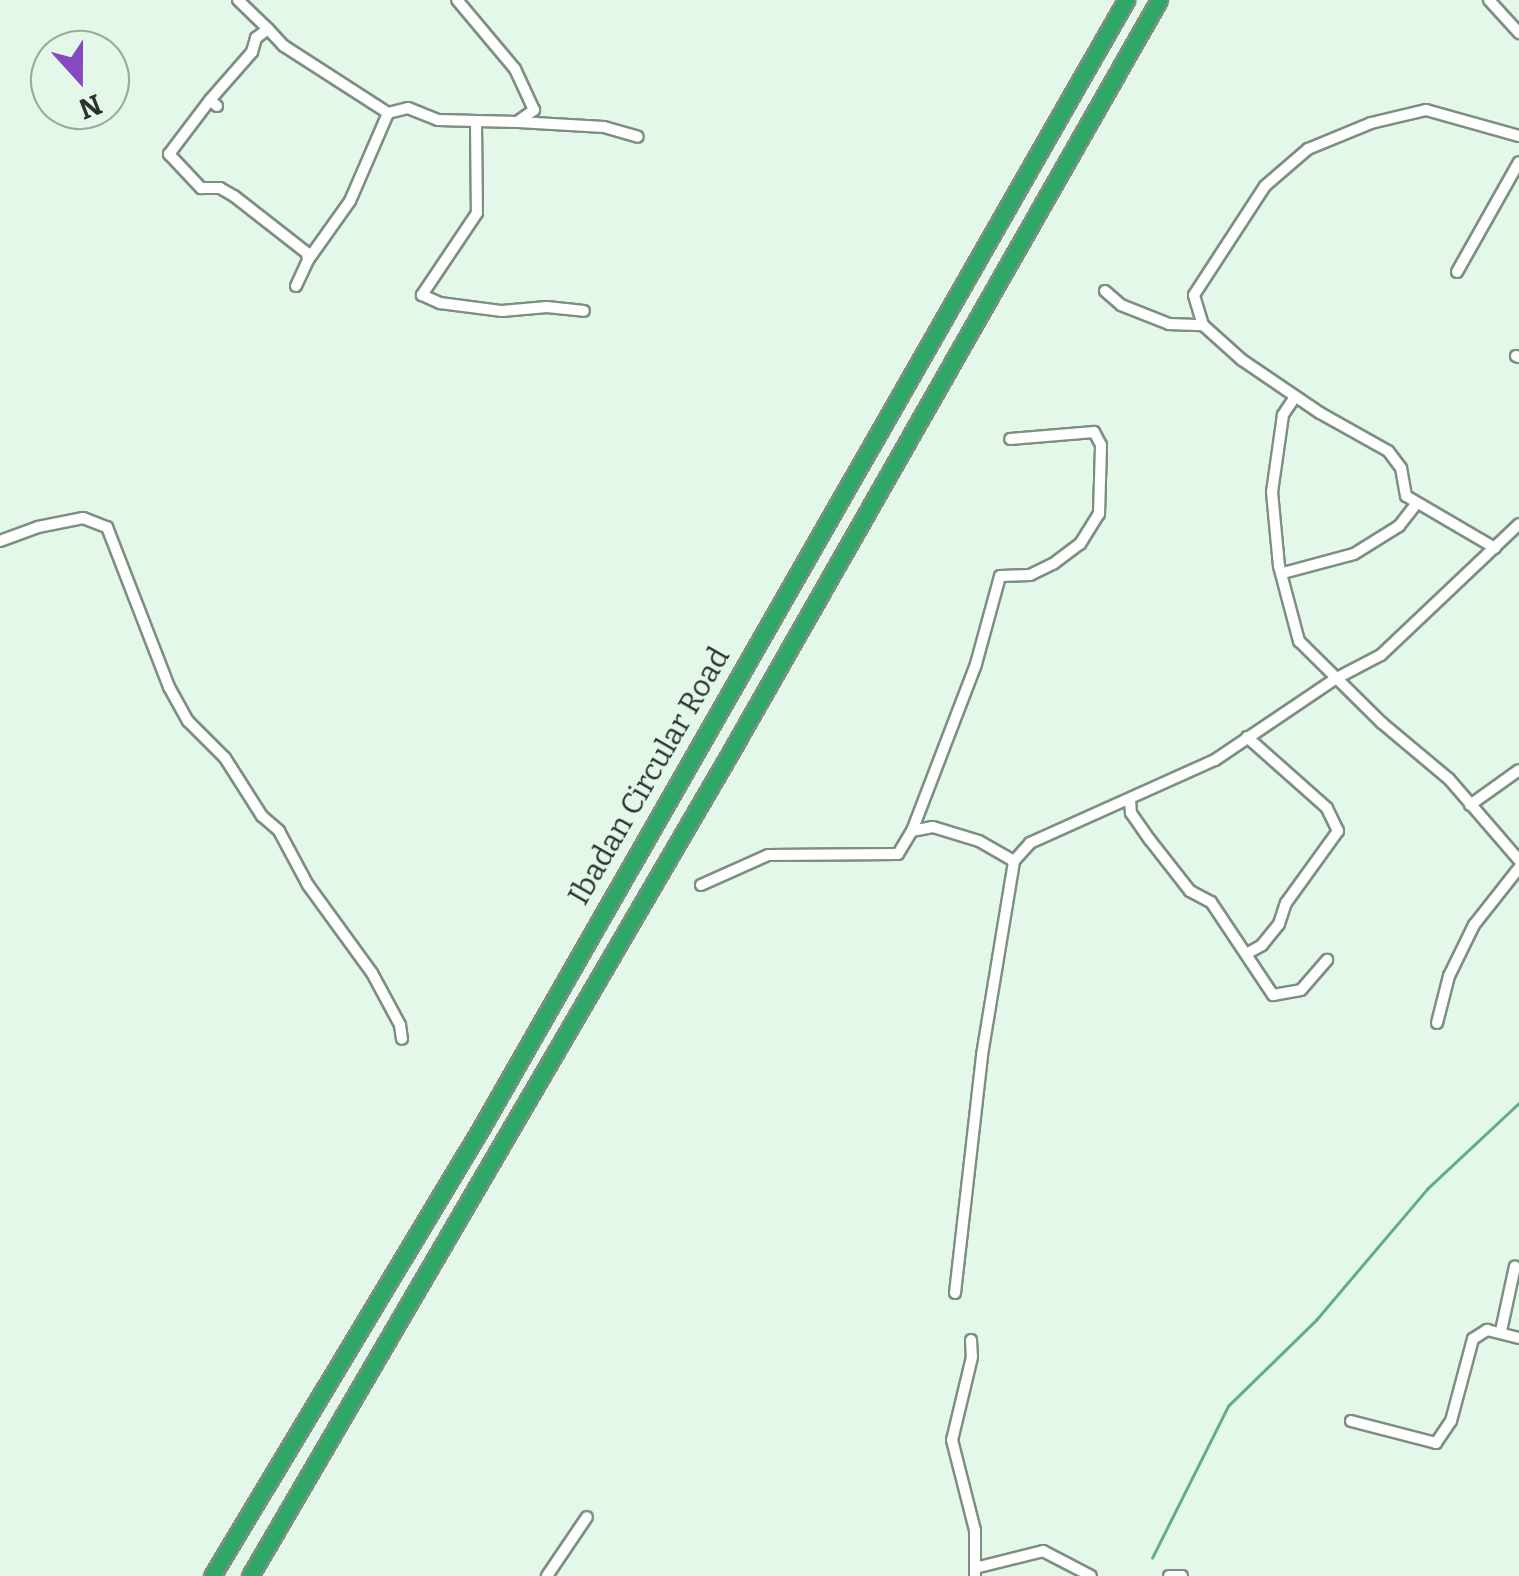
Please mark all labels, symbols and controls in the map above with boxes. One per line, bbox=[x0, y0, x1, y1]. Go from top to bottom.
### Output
north arrow bbox=[30, 30, 130, 130]
text: N bbox=[74, 87, 106, 126]
street label: Ibadan Circular Road bbox=[561, 641, 737, 911]

